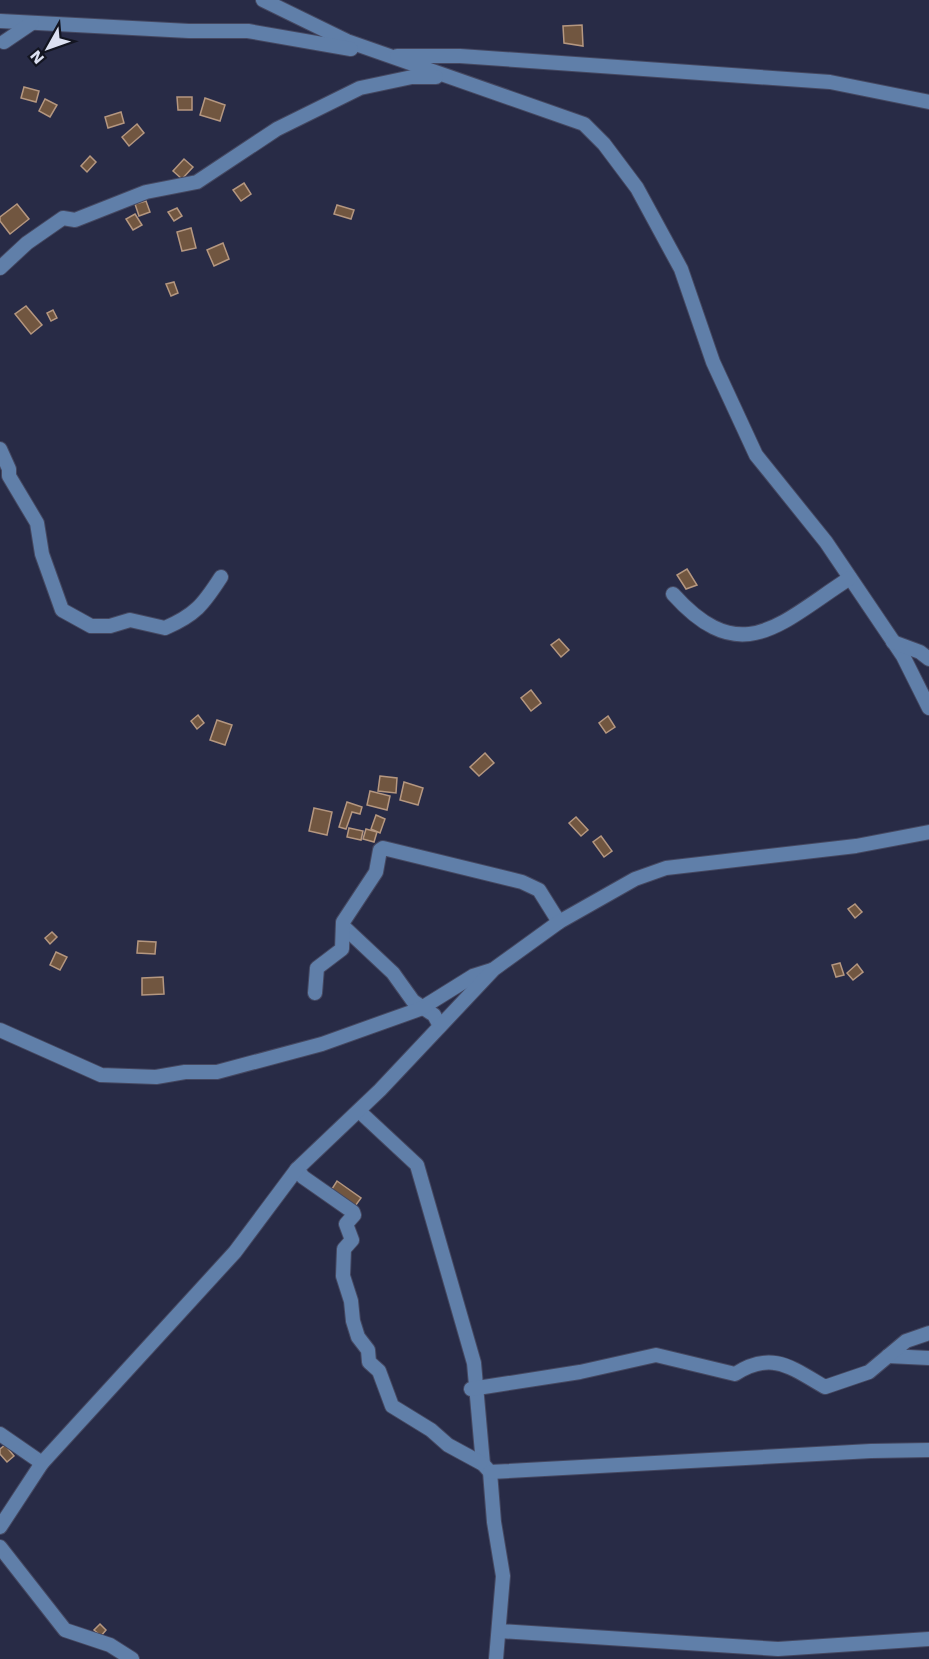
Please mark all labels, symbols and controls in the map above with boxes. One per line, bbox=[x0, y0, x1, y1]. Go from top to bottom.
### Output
north arrow bbox=[18, 18, 78, 78]
text: N bbox=[26, 47, 48, 68]

